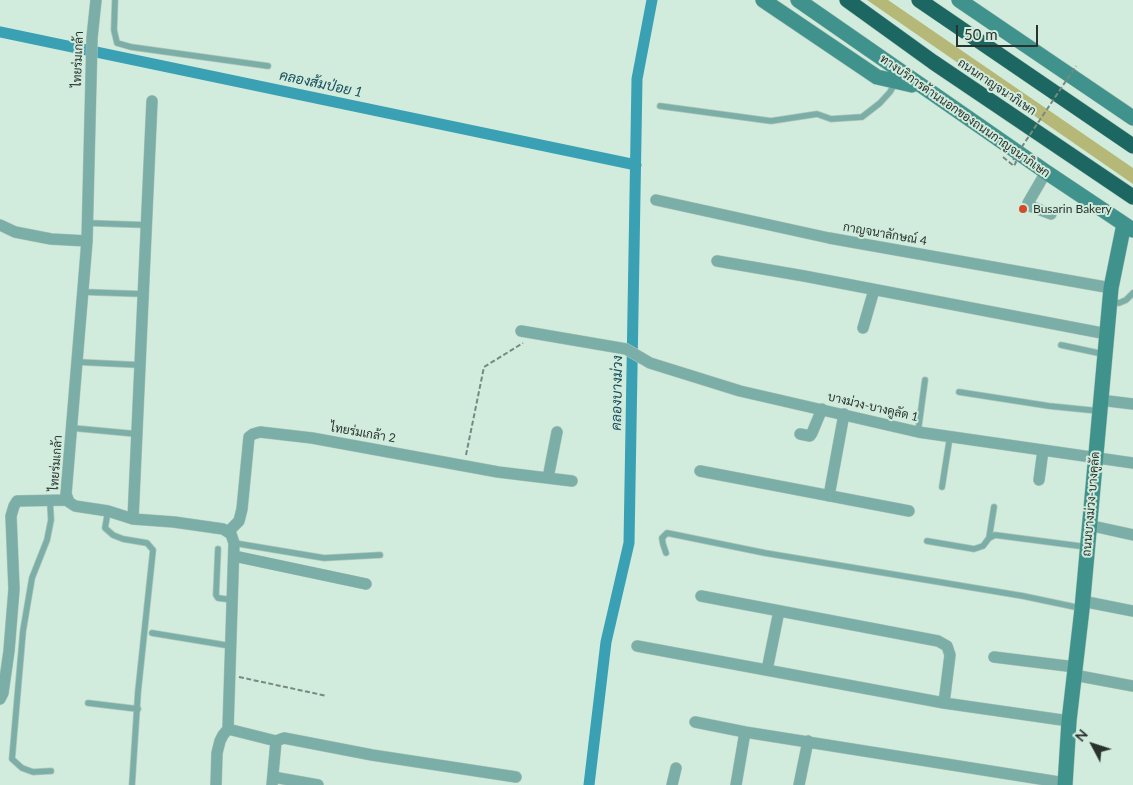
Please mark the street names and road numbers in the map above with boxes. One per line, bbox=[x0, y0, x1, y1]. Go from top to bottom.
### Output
street label: ไทยร่มเกล้า bbox=[70, 31, 86, 87]
street label: ทางบริการด้านนอกของถนนกาญจนาภิเษก bbox=[877, 52, 1053, 180]
street label: ถนนกาญจนาภิเษก bbox=[955, 56, 1039, 118]
street label: กาญจนาลักษณ์ 4 bbox=[842, 220, 928, 248]
street label: บางม่วง-บางคูลัด 1 bbox=[826, 390, 920, 424]
street label: ไทยร่มเกล้า 2 bbox=[329, 420, 397, 446]
street label: ไทยร่มเกล้า bbox=[47, 435, 65, 491]
street label: ถนนบางม่วง-บางคูลัด bbox=[1079, 451, 1103, 557]

